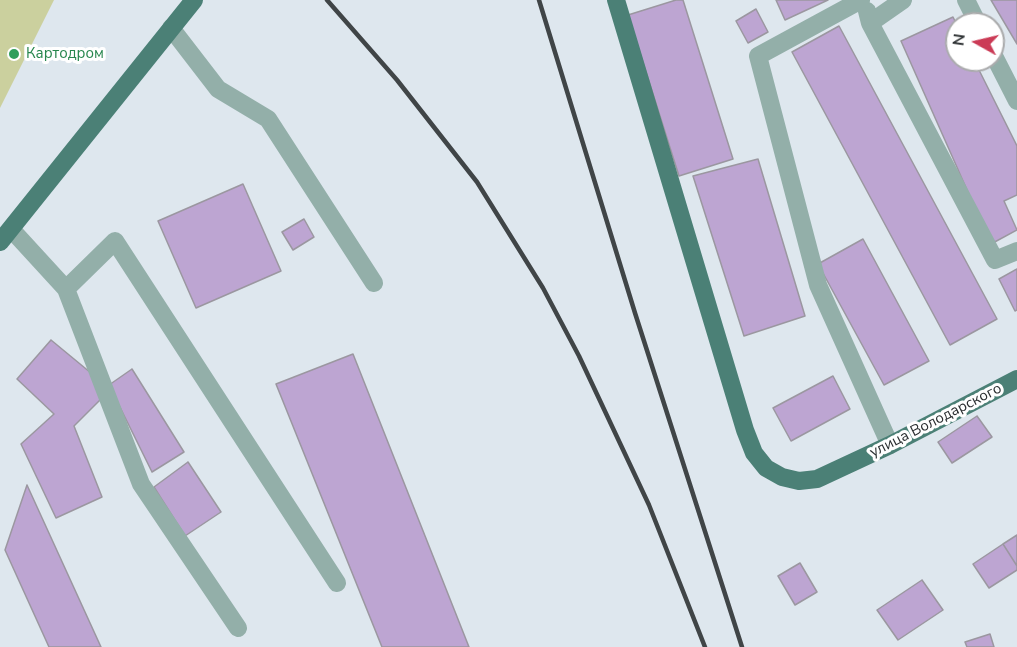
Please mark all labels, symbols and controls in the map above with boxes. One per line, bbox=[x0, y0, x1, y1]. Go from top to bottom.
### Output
north arrow bbox=[945, 12, 1005, 72]
text: N bbox=[947, 32, 971, 47]
place label: Картодром bbox=[26, 45, 104, 63]
marker: Картодром bbox=[7, 47, 21, 61]
street label: улица Володарского bbox=[867, 380, 1005, 462]

